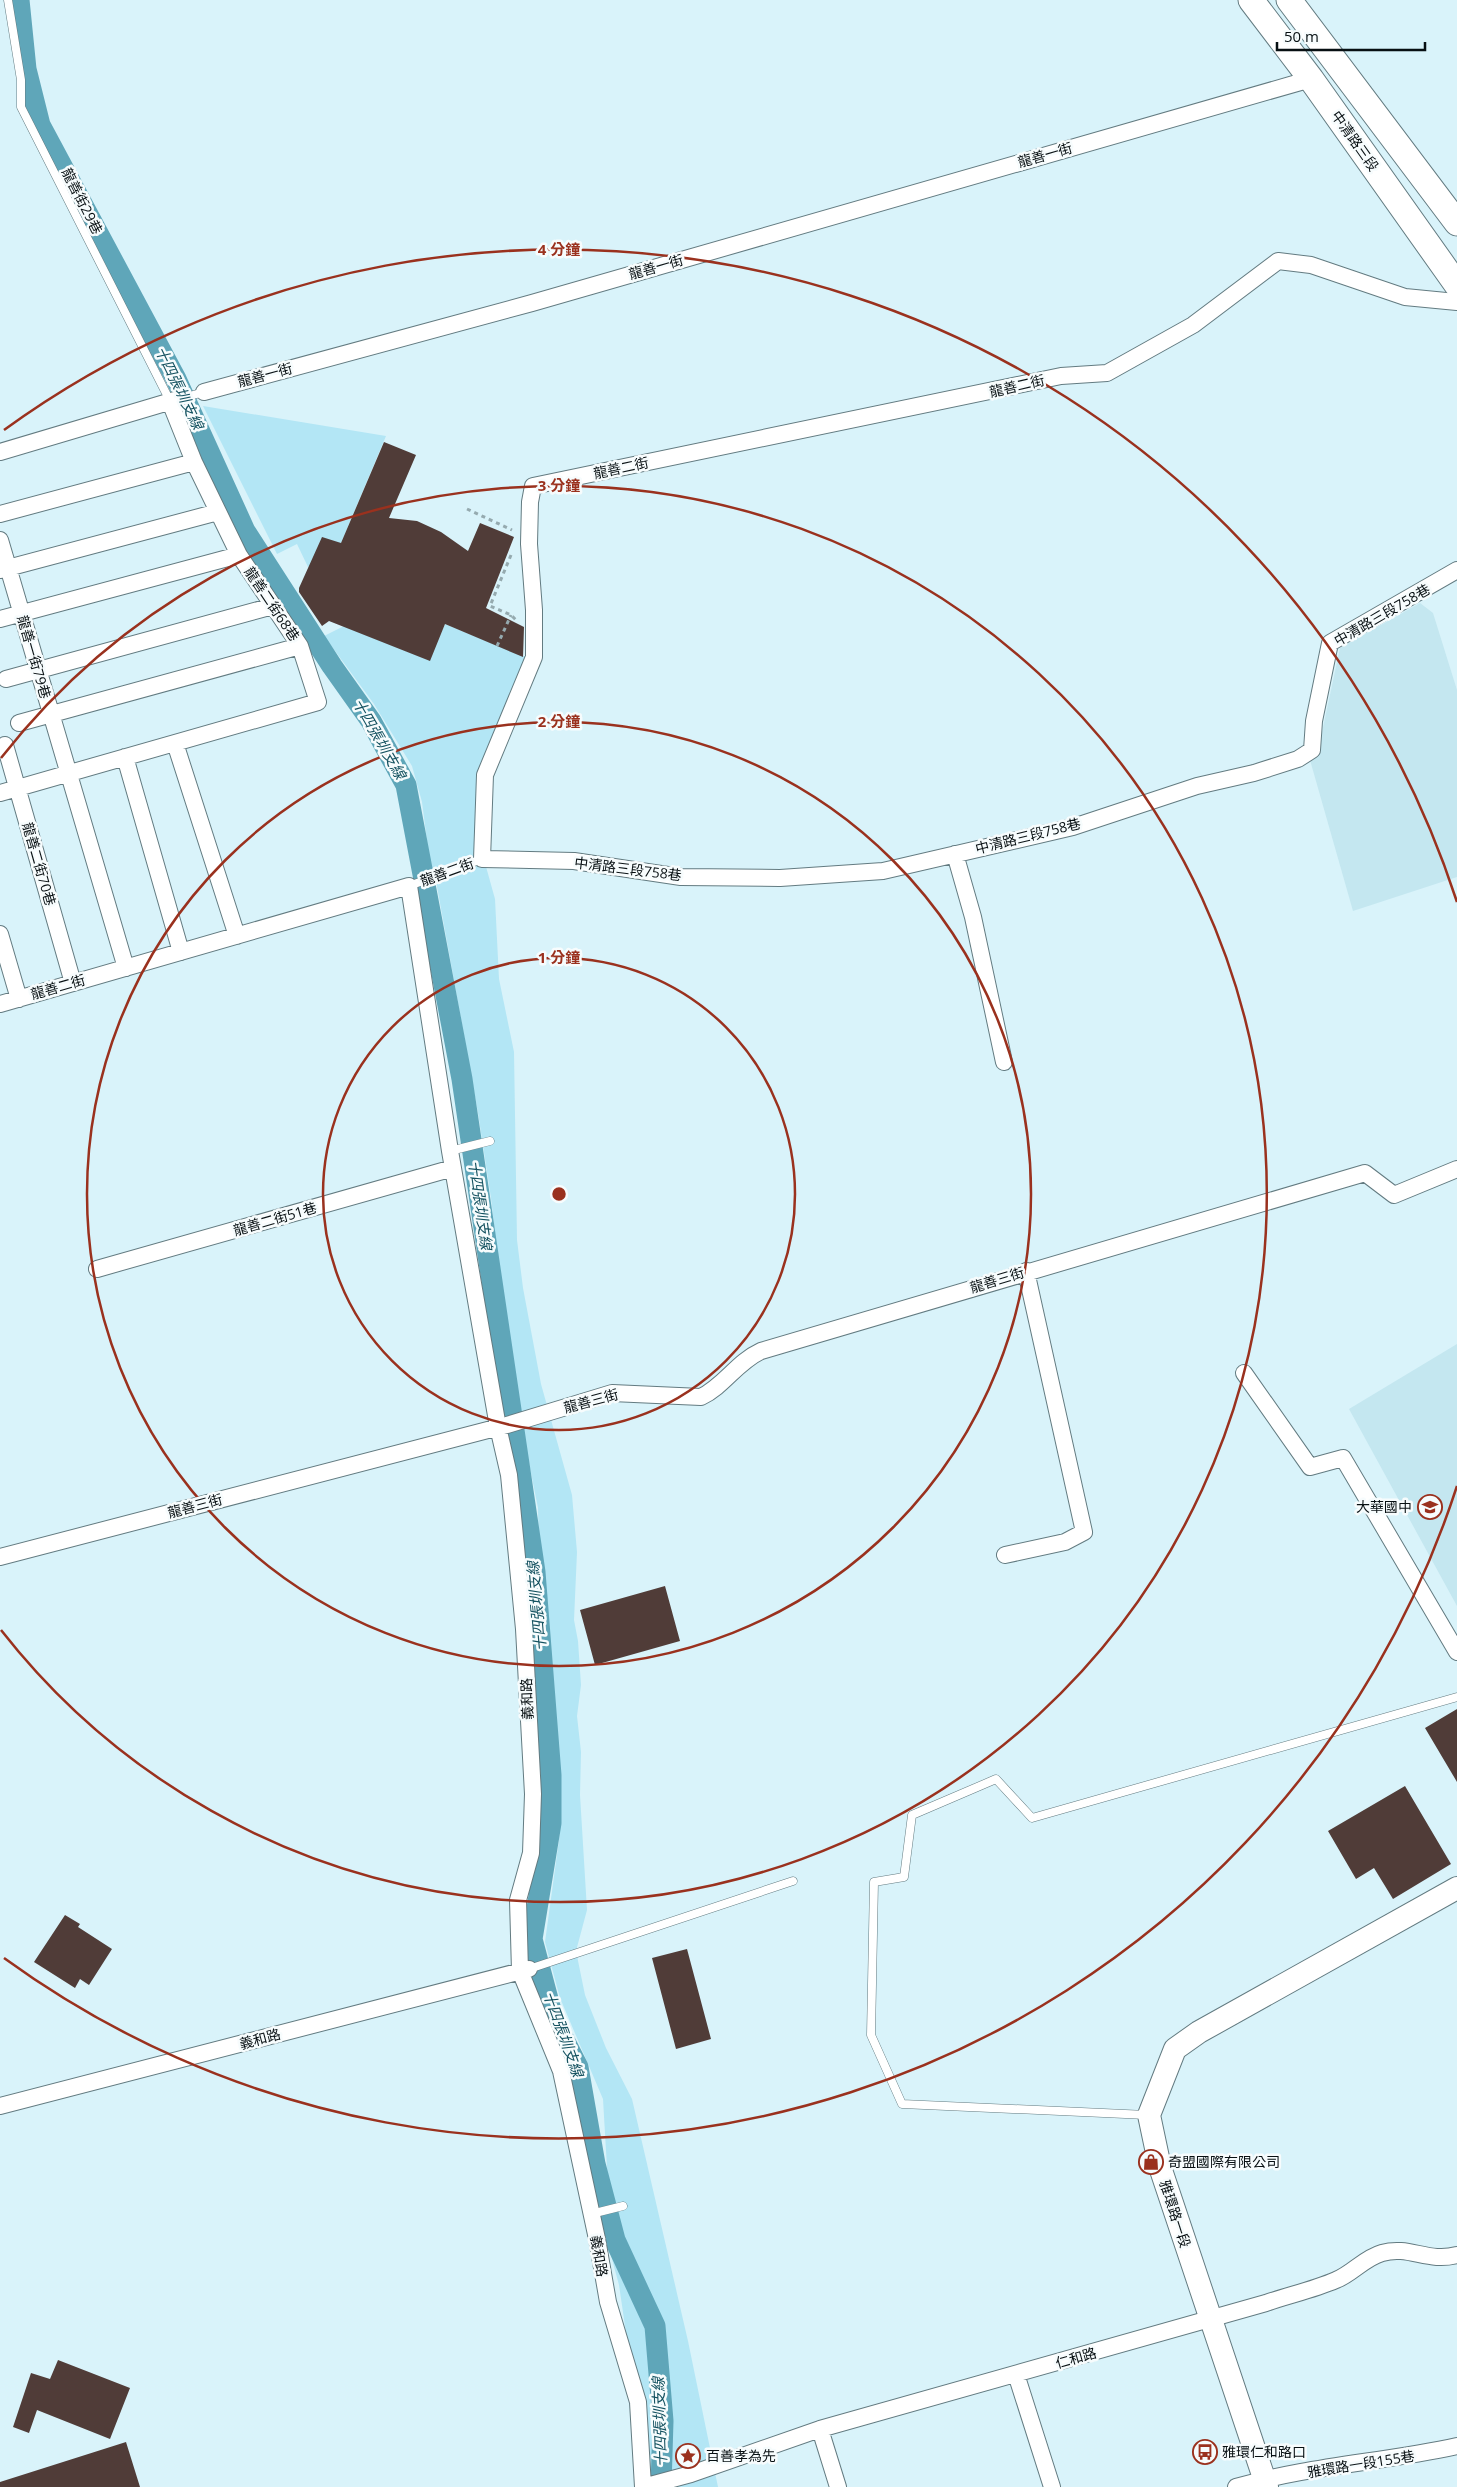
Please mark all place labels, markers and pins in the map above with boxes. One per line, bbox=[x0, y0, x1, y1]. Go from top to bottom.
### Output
centre of rings bbox=[550, 1185, 568, 1203]
school or university icon: 大華國中 bbox=[1417, 1494, 1443, 1520]
place label: 大華國中 bbox=[1356, 1497, 1412, 1516]
shop icon: 奇盟國際有限公司 bbox=[1138, 2149, 1164, 2175]
place label: 奇盟國際有限公司 bbox=[1168, 2152, 1280, 2171]
bus stop icon: 雅環仁和路口 bbox=[1192, 2439, 1218, 2465]
place label: 雅環仁和路口 bbox=[1222, 2442, 1306, 2461]
place icon: 百善孝為先 bbox=[675, 2443, 701, 2469]
place label: 百善孝為先 bbox=[706, 2446, 776, 2465]

